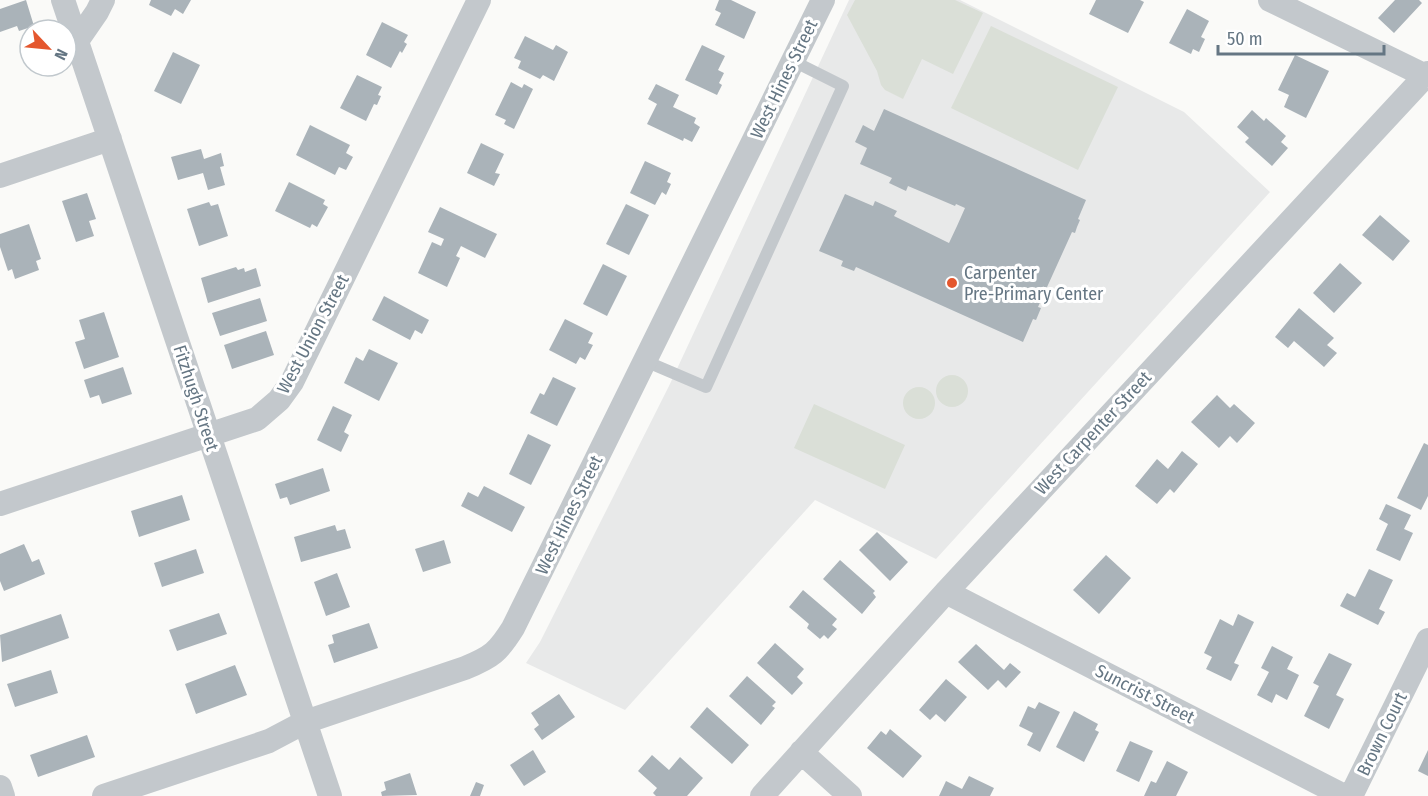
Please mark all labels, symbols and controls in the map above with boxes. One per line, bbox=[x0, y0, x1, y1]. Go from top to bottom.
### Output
street label: West Hines Street bbox=[746, 16, 822, 142]
north arrow bbox=[18, 18, 78, 78]
scale bar bbox=[1218, 18, 1384, 56]
text: 50 m bbox=[1227, 28, 1263, 50]
text: N bbox=[50, 46, 72, 63]
place label: Carpenter Pre-Primary Center bbox=[964, 262, 1104, 305]
street label: West Union Street bbox=[272, 270, 354, 397]
marker: Carpenter Pre-Primary Center bbox=[945, 276, 959, 290]
street label: Fitzhugh Street bbox=[169, 342, 224, 454]
street label: West Carpenter Street bbox=[1030, 366, 1156, 499]
street label: West Hines Street bbox=[531, 452, 607, 578]
street label: Suncrist Street bbox=[1092, 660, 1198, 728]
street label: Brown Court bbox=[1352, 688, 1412, 779]

